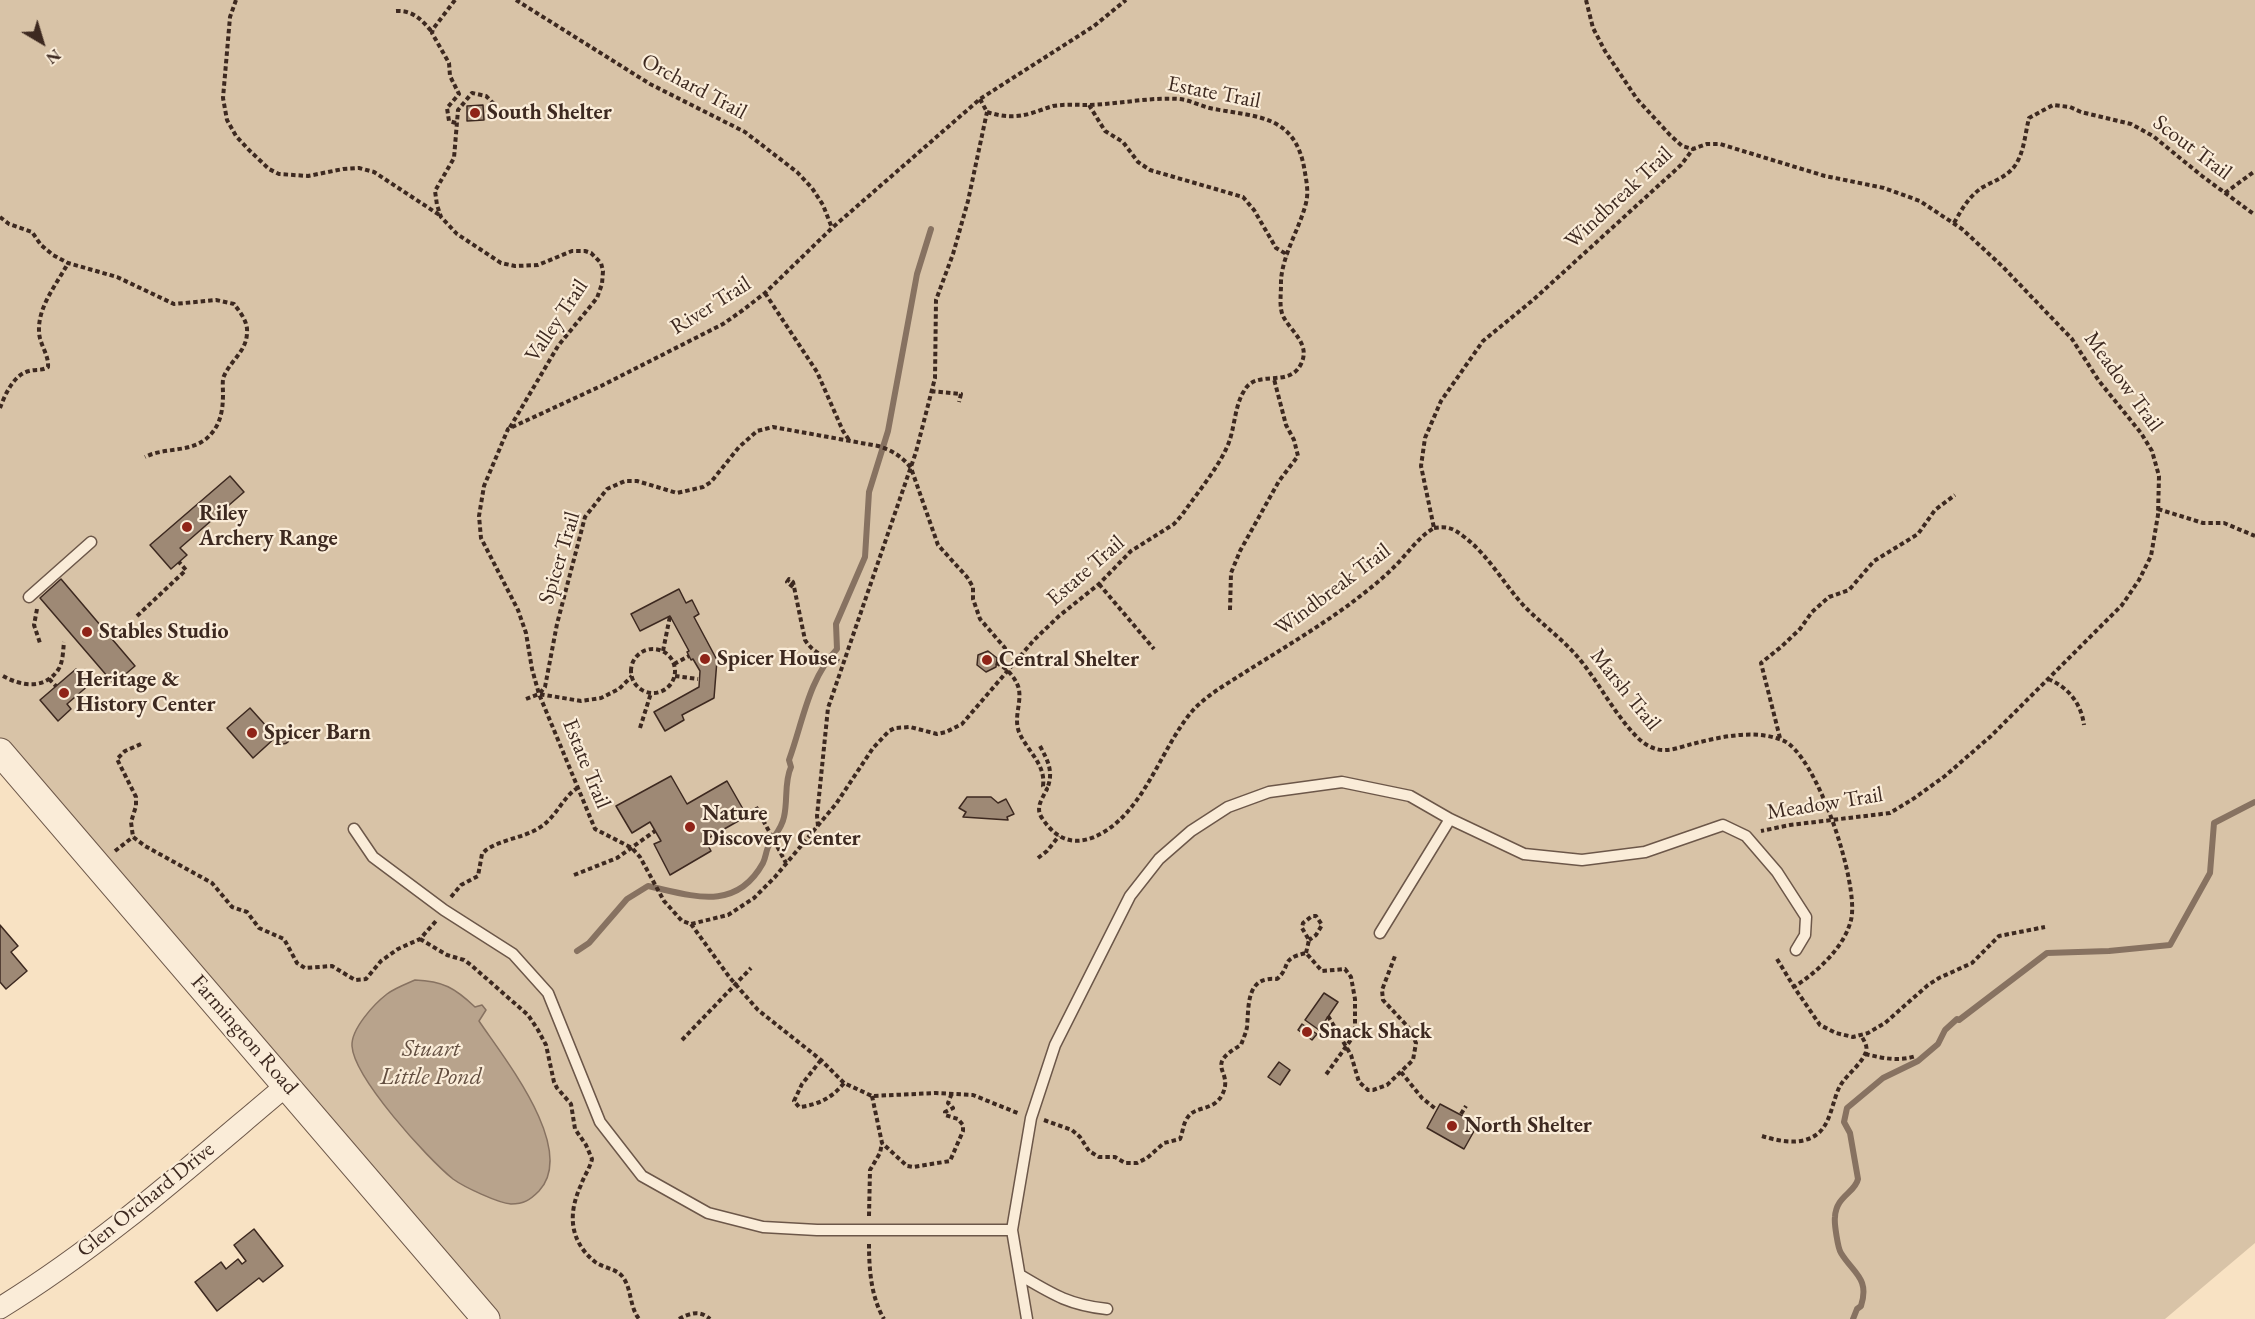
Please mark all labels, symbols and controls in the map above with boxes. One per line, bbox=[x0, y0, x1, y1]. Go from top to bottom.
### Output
north arrow bbox=[12, 12, 72, 72]
text: N bbox=[42, 44, 65, 69]
street label: Orchard Trail bbox=[637, 48, 751, 126]
street label: Estate Trail bbox=[1165, 71, 1263, 115]
place label: South Shelter bbox=[487, 100, 612, 126]
marker: South Shelter bbox=[468, 106, 482, 120]
street label: Scout Trail bbox=[2147, 110, 2237, 186]
street label: Windbreak Trail bbox=[1560, 141, 1678, 255]
street label: River Trail bbox=[666, 271, 756, 341]
street label: Valley Trail bbox=[520, 275, 594, 367]
street label: Meadow Trail bbox=[2078, 327, 2168, 437]
place label: Riley Archery Range bbox=[199, 501, 338, 552]
street label: Spicer Trail bbox=[533, 509, 587, 607]
marker: Riley Archery Range bbox=[180, 520, 194, 534]
street label: Estate Trail bbox=[1042, 530, 1130, 612]
street label: Windbreak Trail bbox=[1270, 538, 1396, 642]
place label: Stables Studio bbox=[99, 619, 229, 645]
marker: Stables Studio bbox=[80, 625, 94, 639]
street label: Marsh Trail bbox=[1584, 644, 1666, 736]
place label: Spicer House bbox=[717, 646, 837, 672]
place label: Central Shelter bbox=[999, 647, 1139, 673]
marker: Spicer House bbox=[698, 652, 712, 666]
marker: Central Shelter bbox=[980, 653, 994, 667]
place label: Heritage & History Center bbox=[76, 667, 216, 718]
marker: Heritage & History Center bbox=[57, 686, 71, 700]
street label: Estate Trail bbox=[556, 715, 616, 813]
place label: Spicer Barn bbox=[264, 720, 371, 746]
marker: Spicer Barn bbox=[245, 726, 259, 740]
street label: Meadow Trail bbox=[1765, 782, 1885, 826]
place label: Nature Discovery Center bbox=[702, 801, 861, 852]
marker: Nature Discovery Center bbox=[683, 820, 697, 834]
street label: Farmington Road bbox=[185, 970, 303, 1100]
place label: Snack Shack bbox=[1319, 1019, 1432, 1045]
marker: Snack Shack bbox=[1300, 1025, 1314, 1039]
water label: Stuart Little Pond bbox=[380, 1035, 482, 1091]
place label: North Shelter bbox=[1464, 1113, 1592, 1139]
marker: North Shelter bbox=[1445, 1119, 1459, 1133]
street label: Glen Orchard Drive bbox=[72, 1137, 220, 1263]

